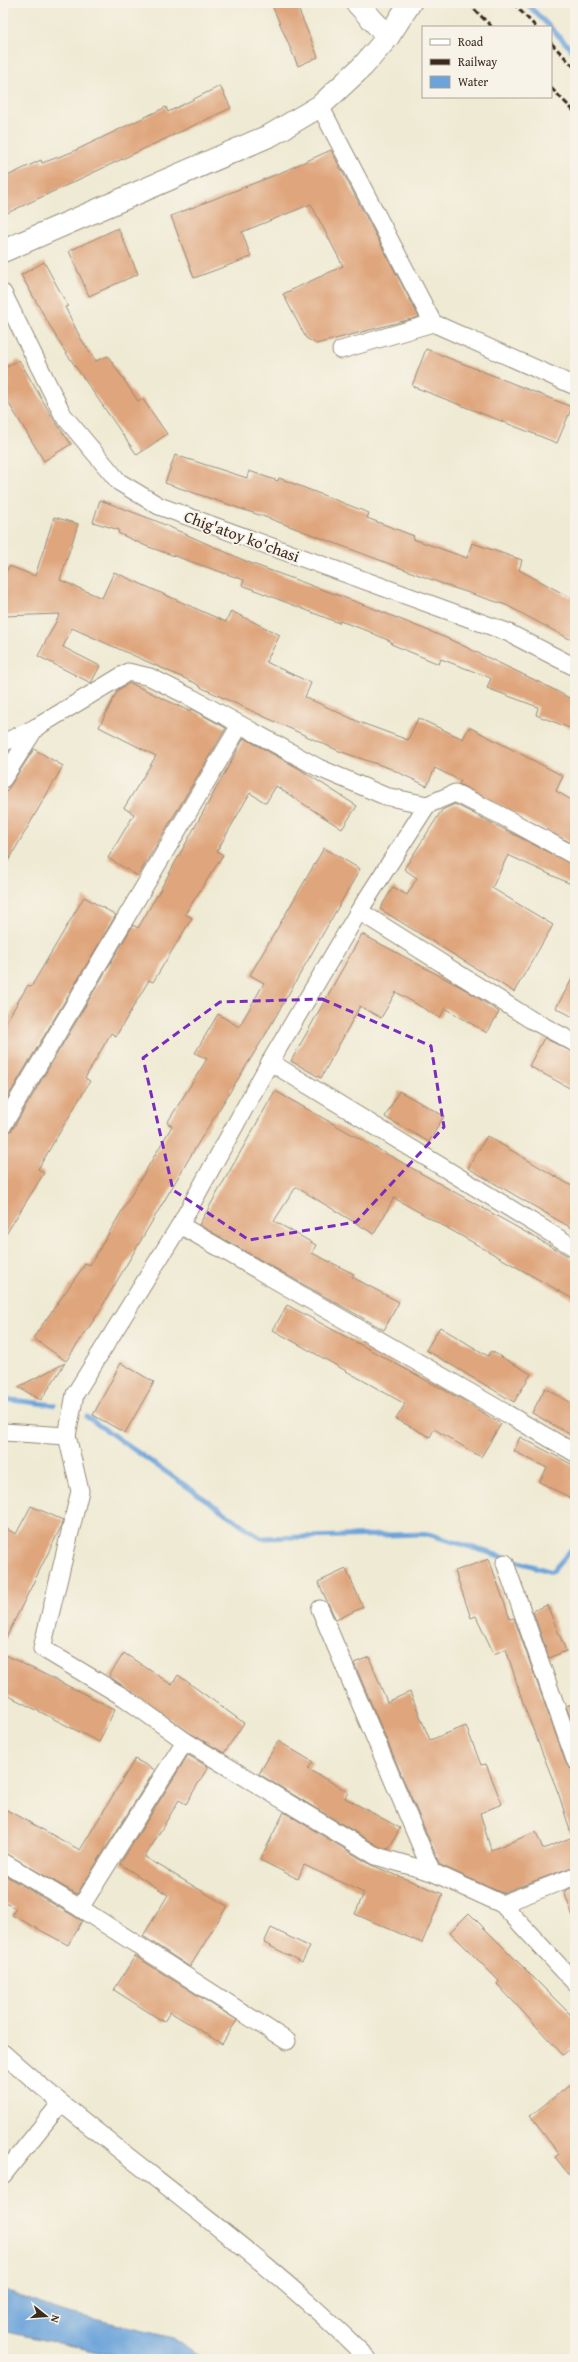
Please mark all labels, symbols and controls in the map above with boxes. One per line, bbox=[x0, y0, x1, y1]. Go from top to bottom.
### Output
legend bbox=[422, 26, 552, 98]
text: Road bbox=[458, 33, 484, 50]
text: Railway bbox=[458, 53, 497, 70]
text: Water bbox=[458, 73, 488, 90]
street label: Chig'atoy ko'chasi bbox=[181, 504, 304, 568]
north arrow bbox=[26, 2296, 66, 2336]
text: N bbox=[47, 2313, 64, 2325]

